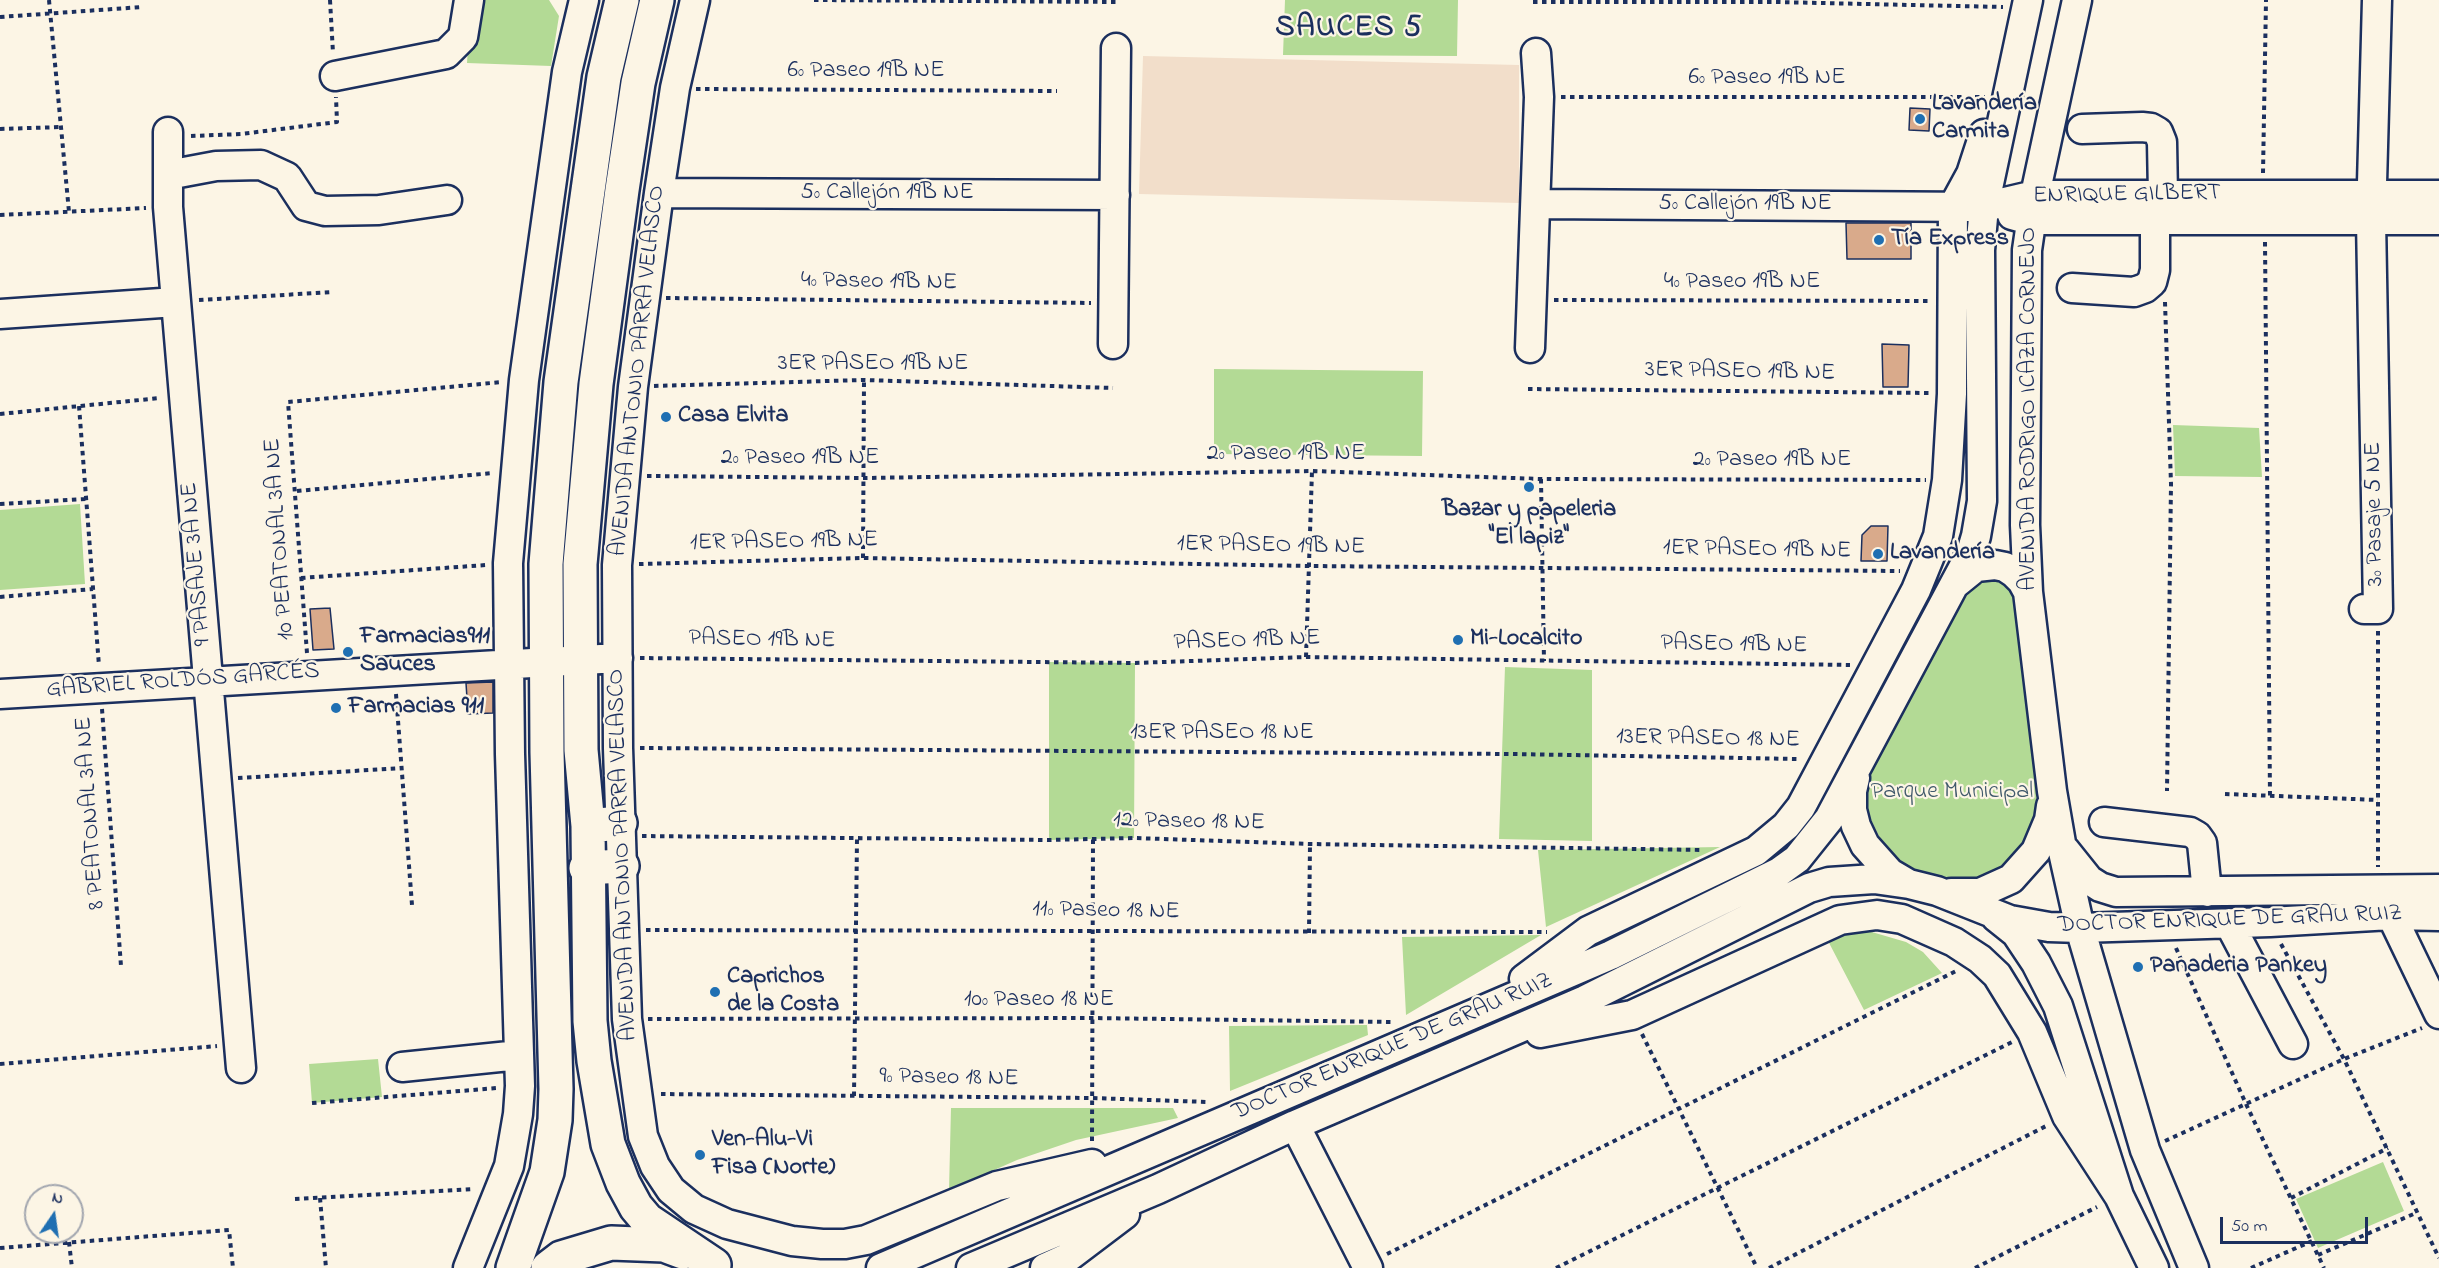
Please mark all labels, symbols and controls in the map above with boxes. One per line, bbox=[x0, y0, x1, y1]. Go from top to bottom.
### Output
district label: SAUCES 5 bbox=[1275, 12, 1423, 48]
street label: 6º Paseo 19B NE bbox=[787, 58, 945, 86]
street label: 6º Paseo 19B NE bbox=[1688, 65, 1846, 93]
place label: Lavandería Carmita bbox=[1932, 91, 2037, 147]
marker: Lavandería Carmita bbox=[1913, 112, 1927, 126]
street label: 5º Callejón 19B NE bbox=[800, 180, 974, 208]
street label: ENRIQUE GILBERT bbox=[2033, 180, 2221, 212]
street label: AVENIDA ANTONIO PARRA VELASCO bbox=[605, 184, 673, 558]
street label: 5º Callejón 19B NE bbox=[1658, 191, 1832, 219]
place label: Tía Express bbox=[1891, 226, 2009, 254]
street label: AVENIDA RODRIGO ICAZA CORNEJO bbox=[2016, 227, 2044, 591]
marker: Tía Express bbox=[1872, 233, 1886, 247]
street label: 4º Paseo 19B NE bbox=[801, 267, 957, 299]
street label: 4º Paseo 19B NE bbox=[1664, 269, 1820, 297]
street label: 3ER PASEO 19B NE bbox=[778, 351, 968, 379]
street label: 3ER PASEO 19B NE bbox=[1645, 357, 1835, 389]
place label: Casa Elvita bbox=[678, 403, 788, 431]
marker: Casa Elvita bbox=[659, 410, 673, 424]
street label: 10 PEATONAL 3A NE bbox=[260, 437, 302, 641]
street label: 2º Paseo 19B NE bbox=[1207, 441, 1365, 469]
street label: 3º Pasaje 5 NE bbox=[2360, 442, 2392, 586]
street label: 2º Paseo 19B NE bbox=[721, 445, 879, 473]
street label: 2º Paseo 19B NE bbox=[1693, 447, 1851, 475]
marker: Bazar y papeleria "El lapiz" bbox=[1522, 480, 1536, 494]
street label: 9 PASAJE 3A NE bbox=[176, 481, 220, 647]
place label: Bazar y papeleria "El lapiz" bbox=[1442, 497, 1616, 553]
street label: 1ER PASEO 19B NE bbox=[690, 527, 878, 559]
street label: 1ER PASEO 19B NE bbox=[1177, 531, 1365, 563]
street label: 1ER PASEO 19B NE bbox=[1663, 535, 1851, 567]
place label: Lavandería bbox=[1890, 540, 1995, 568]
marker: Lavandería bbox=[1871, 547, 1885, 561]
place label: Farmacias911 Sauces bbox=[360, 624, 490, 680]
street label: PASEO 19B NE bbox=[688, 625, 836, 657]
street label: PASEO 19B NE bbox=[1173, 625, 1321, 659]
place label: Mi-Localcito bbox=[1470, 626, 1582, 654]
street label: PASEO 19B NE bbox=[1660, 630, 1808, 662]
marker: Mi-Localcito bbox=[1451, 633, 1465, 647]
marker: Farmacias911 Sauces bbox=[341, 645, 355, 659]
street label: GABRIEL ROLDÓS GARCÉS bbox=[45, 658, 321, 706]
street label: AVENIDA ANTONIO PARRA VELASCO bbox=[603, 668, 645, 1042]
place label: Farmacias 911 bbox=[348, 694, 484, 722]
marker: Farmacias 911 bbox=[329, 701, 343, 715]
street label: 8 PEATONAL 3A NE bbox=[71, 715, 113, 911]
street label: 13ER PASEO 18 NE bbox=[1130, 720, 1314, 748]
street label: 13ER PASEO 18 NE bbox=[1616, 724, 1800, 756]
park label: Parque Municipal bbox=[1871, 779, 2033, 807]
street label: 12º Paseo 18 NE bbox=[1113, 807, 1265, 839]
street label: 11º Paseo 18 NE bbox=[1032, 896, 1180, 928]
street label: DOCTOR ENRIQUE DE GRAU RUIZ bbox=[2057, 901, 2403, 941]
place label: Panaderia Pankey bbox=[2150, 953, 2327, 981]
marker: Panaderia Pankey bbox=[2131, 960, 2145, 974]
place label: Caprichos de la Costa bbox=[727, 964, 839, 1020]
street label: DOCTOR ENRIQUE DE GRAU RUIZ bbox=[1229, 967, 1557, 1129]
marker: Caprichos de la Costa bbox=[708, 985, 722, 999]
street label: 10º Paseo 18 NE bbox=[964, 987, 1114, 1015]
street label: 9º Paseo 18 NE bbox=[879, 1063, 1019, 1095]
place label: Ven-Alu-Vi Fisa (Norte) bbox=[712, 1127, 835, 1183]
marker: Ven-Alu-Vi Fisa (Norte) bbox=[693, 1148, 707, 1162]
north arrow bbox=[24, 1184, 84, 1244]
text: N bbox=[50, 1186, 66, 1211]
scale bar bbox=[2223, 1205, 2372, 1243]
text: 50 m bbox=[2231, 1214, 2268, 1240]

